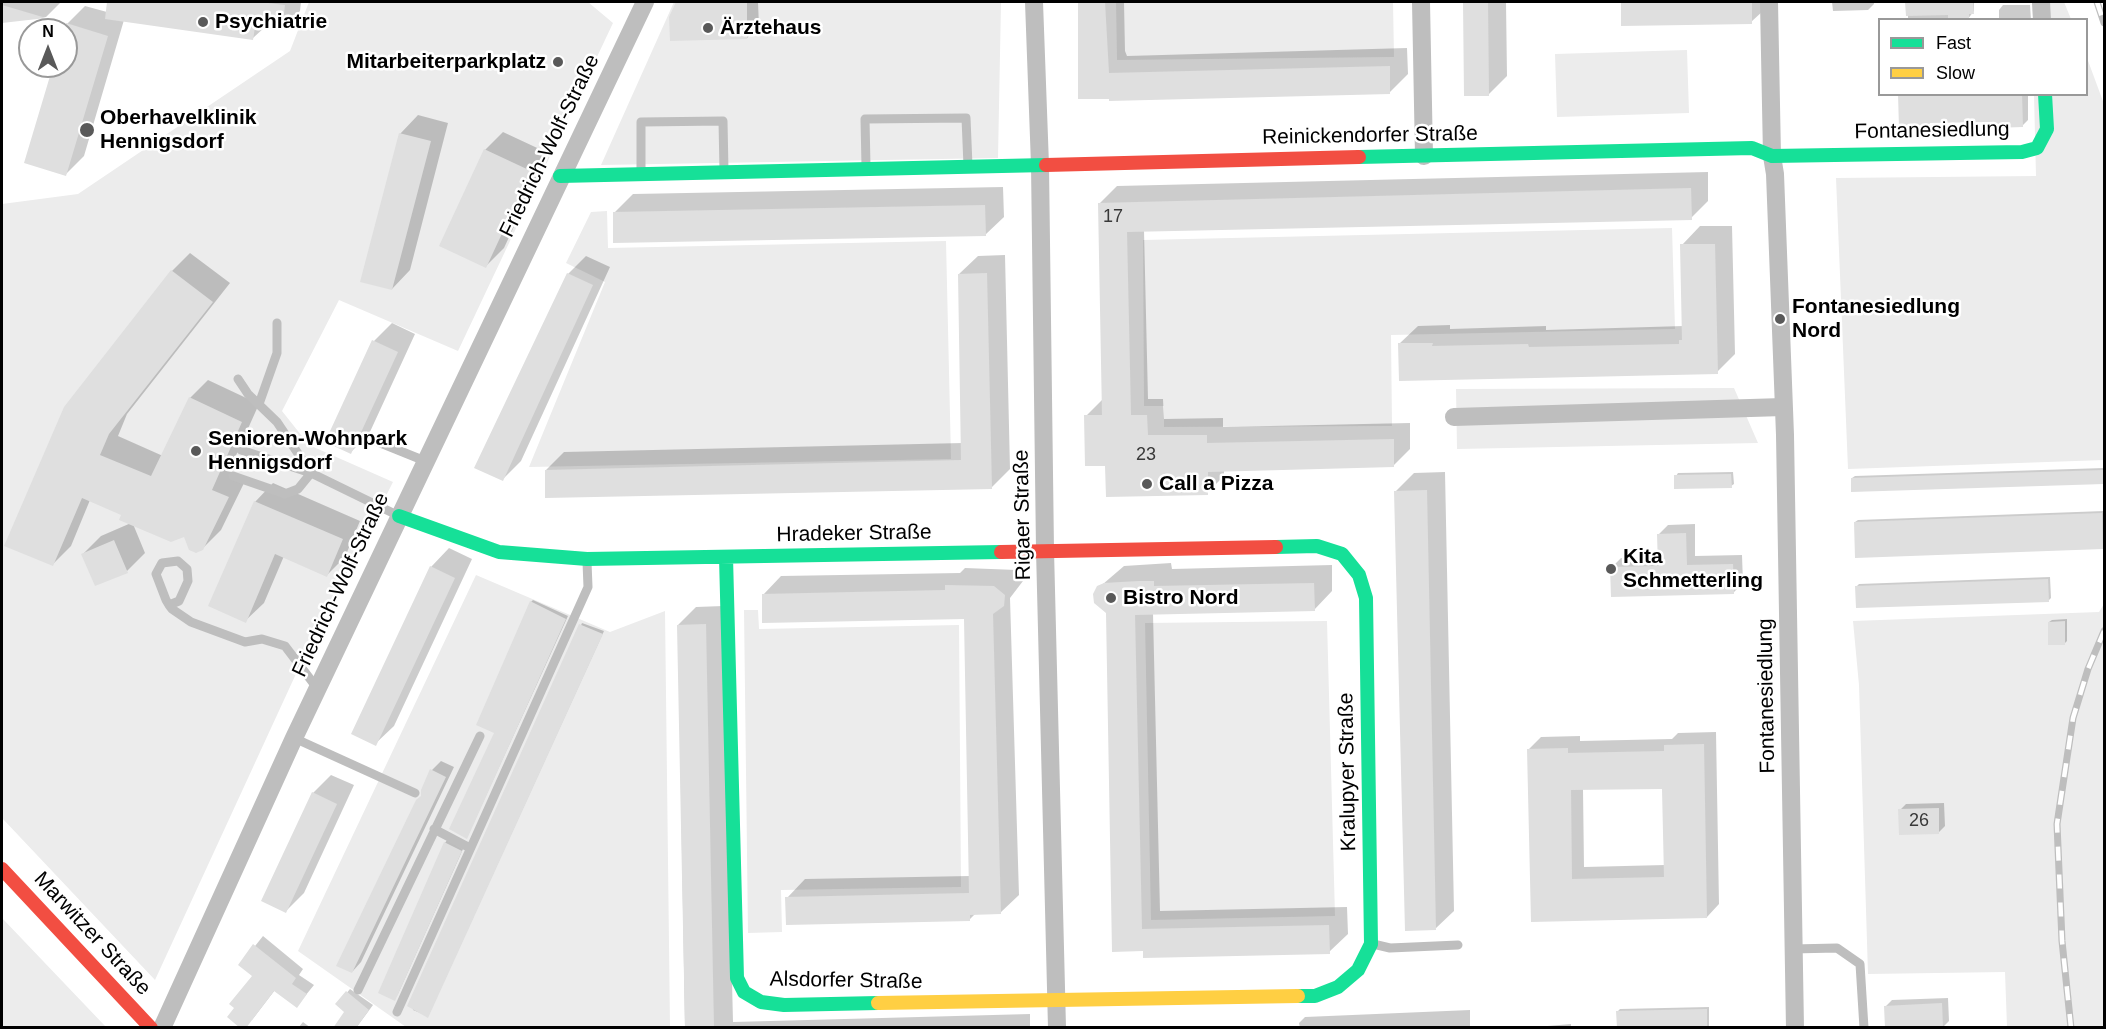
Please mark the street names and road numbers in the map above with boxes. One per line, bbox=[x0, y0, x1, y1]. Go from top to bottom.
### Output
street label: Friedrich-Wolf-Straße bbox=[495, 50, 605, 242]
street label: Fontanesiedlung bbox=[1854, 117, 2010, 145]
street label: Reinickendorfer Straße bbox=[1262, 122, 1478, 150]
street label: Rigaer Straße bbox=[1009, 449, 1037, 581]
street label: Friedrich-Wolf-Straße bbox=[287, 489, 395, 681]
street label: Hradeker Straße bbox=[776, 520, 932, 548]
street label: Fontanesiedlung bbox=[1753, 618, 1781, 774]
street label: Kralupyer Straße bbox=[1334, 692, 1362, 852]
street label: Marwitzer Straße bbox=[28, 867, 156, 1001]
street label: Alsdorfer Straße bbox=[769, 967, 923, 995]

